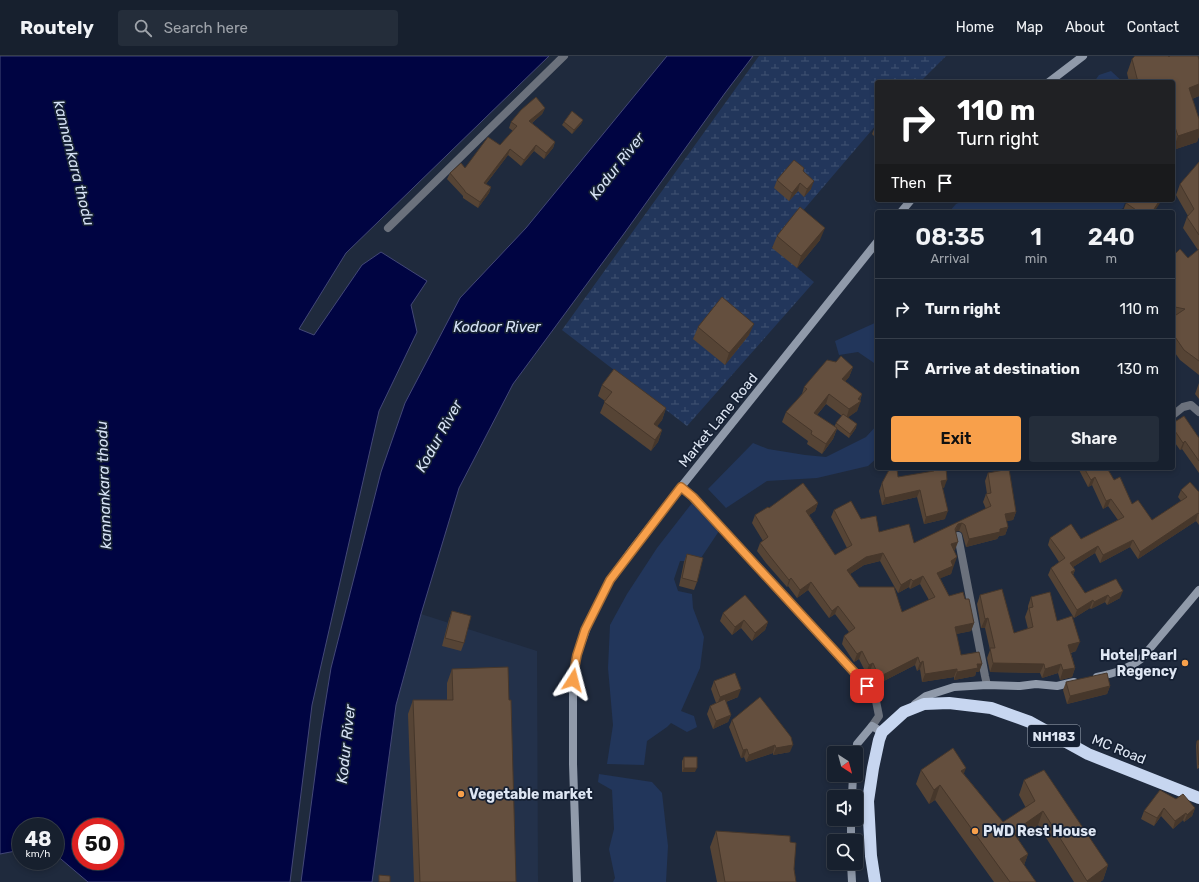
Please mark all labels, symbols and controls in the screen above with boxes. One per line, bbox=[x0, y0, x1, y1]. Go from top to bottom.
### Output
search box bbox=[118, 10, 398, 46]
text: Routely bbox=[20, 16, 94, 39]
icon: search bbox=[132, 17, 154, 39]
text: Search here bbox=[164, 19, 248, 37]
text: Home bbox=[956, 19, 994, 36]
text: Map bbox=[1016, 19, 1043, 36]
text: About bbox=[1065, 19, 1105, 36]
text: Contact bbox=[1127, 19, 1179, 36]
text: 110 m bbox=[957, 94, 1035, 127]
icon: right bbox=[891, 96, 943, 148]
water label: kannankara thodu bbox=[50, 98, 98, 228]
water label: Kodur River bbox=[585, 128, 649, 203]
text: Turn right bbox=[957, 128, 1039, 150]
icon: arrive bbox=[934, 172, 956, 194]
text: Then bbox=[891, 174, 926, 192]
text: 08:35 bbox=[915, 223, 985, 251]
text: 1 bbox=[1030, 223, 1042, 251]
text: 240 bbox=[1088, 223, 1135, 251]
text: Arrival bbox=[930, 251, 969, 266]
text: min bbox=[1025, 251, 1047, 266]
text: m bbox=[1105, 251, 1117, 266]
icon: right bbox=[891, 298, 913, 320]
text: Turn right bbox=[925, 300, 1000, 318]
text: 110 m bbox=[1120, 300, 1159, 318]
water label: Kodoor River bbox=[453, 318, 542, 336]
icon: arrive bbox=[891, 358, 913, 380]
text: Arrive at destination bbox=[925, 360, 1080, 378]
text: 130 m bbox=[1117, 360, 1159, 378]
street label: Market Lane Road bbox=[675, 370, 762, 471]
water label: Kodur River bbox=[412, 396, 467, 475]
button: Exit bbox=[891, 416, 1021, 462]
button: Share bbox=[1029, 416, 1159, 462]
water label: kannankara thodu bbox=[93, 420, 115, 550]
place label: Hotel Pearl Regency bbox=[1100, 647, 1178, 680]
marker: Hotel Pearl Regency bbox=[1180, 658, 1190, 668]
position arrow bbox=[552, 659, 594, 701]
pin bbox=[850, 669, 884, 703]
icon: arrive bbox=[856, 675, 878, 697]
water label: Kodur River bbox=[333, 702, 359, 785]
road number: NH183 bbox=[1028, 725, 1080, 747]
street label: MC Road bbox=[1089, 731, 1148, 768]
north arrow bbox=[827, 746, 863, 782]
map controls bbox=[827, 746, 863, 870]
place label: Vegetable market bbox=[469, 786, 593, 803]
marker: Vegetable market bbox=[456, 789, 466, 799]
button: sound bbox=[827, 790, 863, 826]
speed limit sign: 50 bbox=[72, 818, 124, 870]
place label: PWD Rest House bbox=[983, 823, 1096, 840]
marker: PWD Rest House bbox=[970, 826, 980, 836]
text: 48 bbox=[24, 827, 52, 851]
button: search bbox=[827, 834, 863, 870]
text: km/h bbox=[26, 848, 50, 860]

